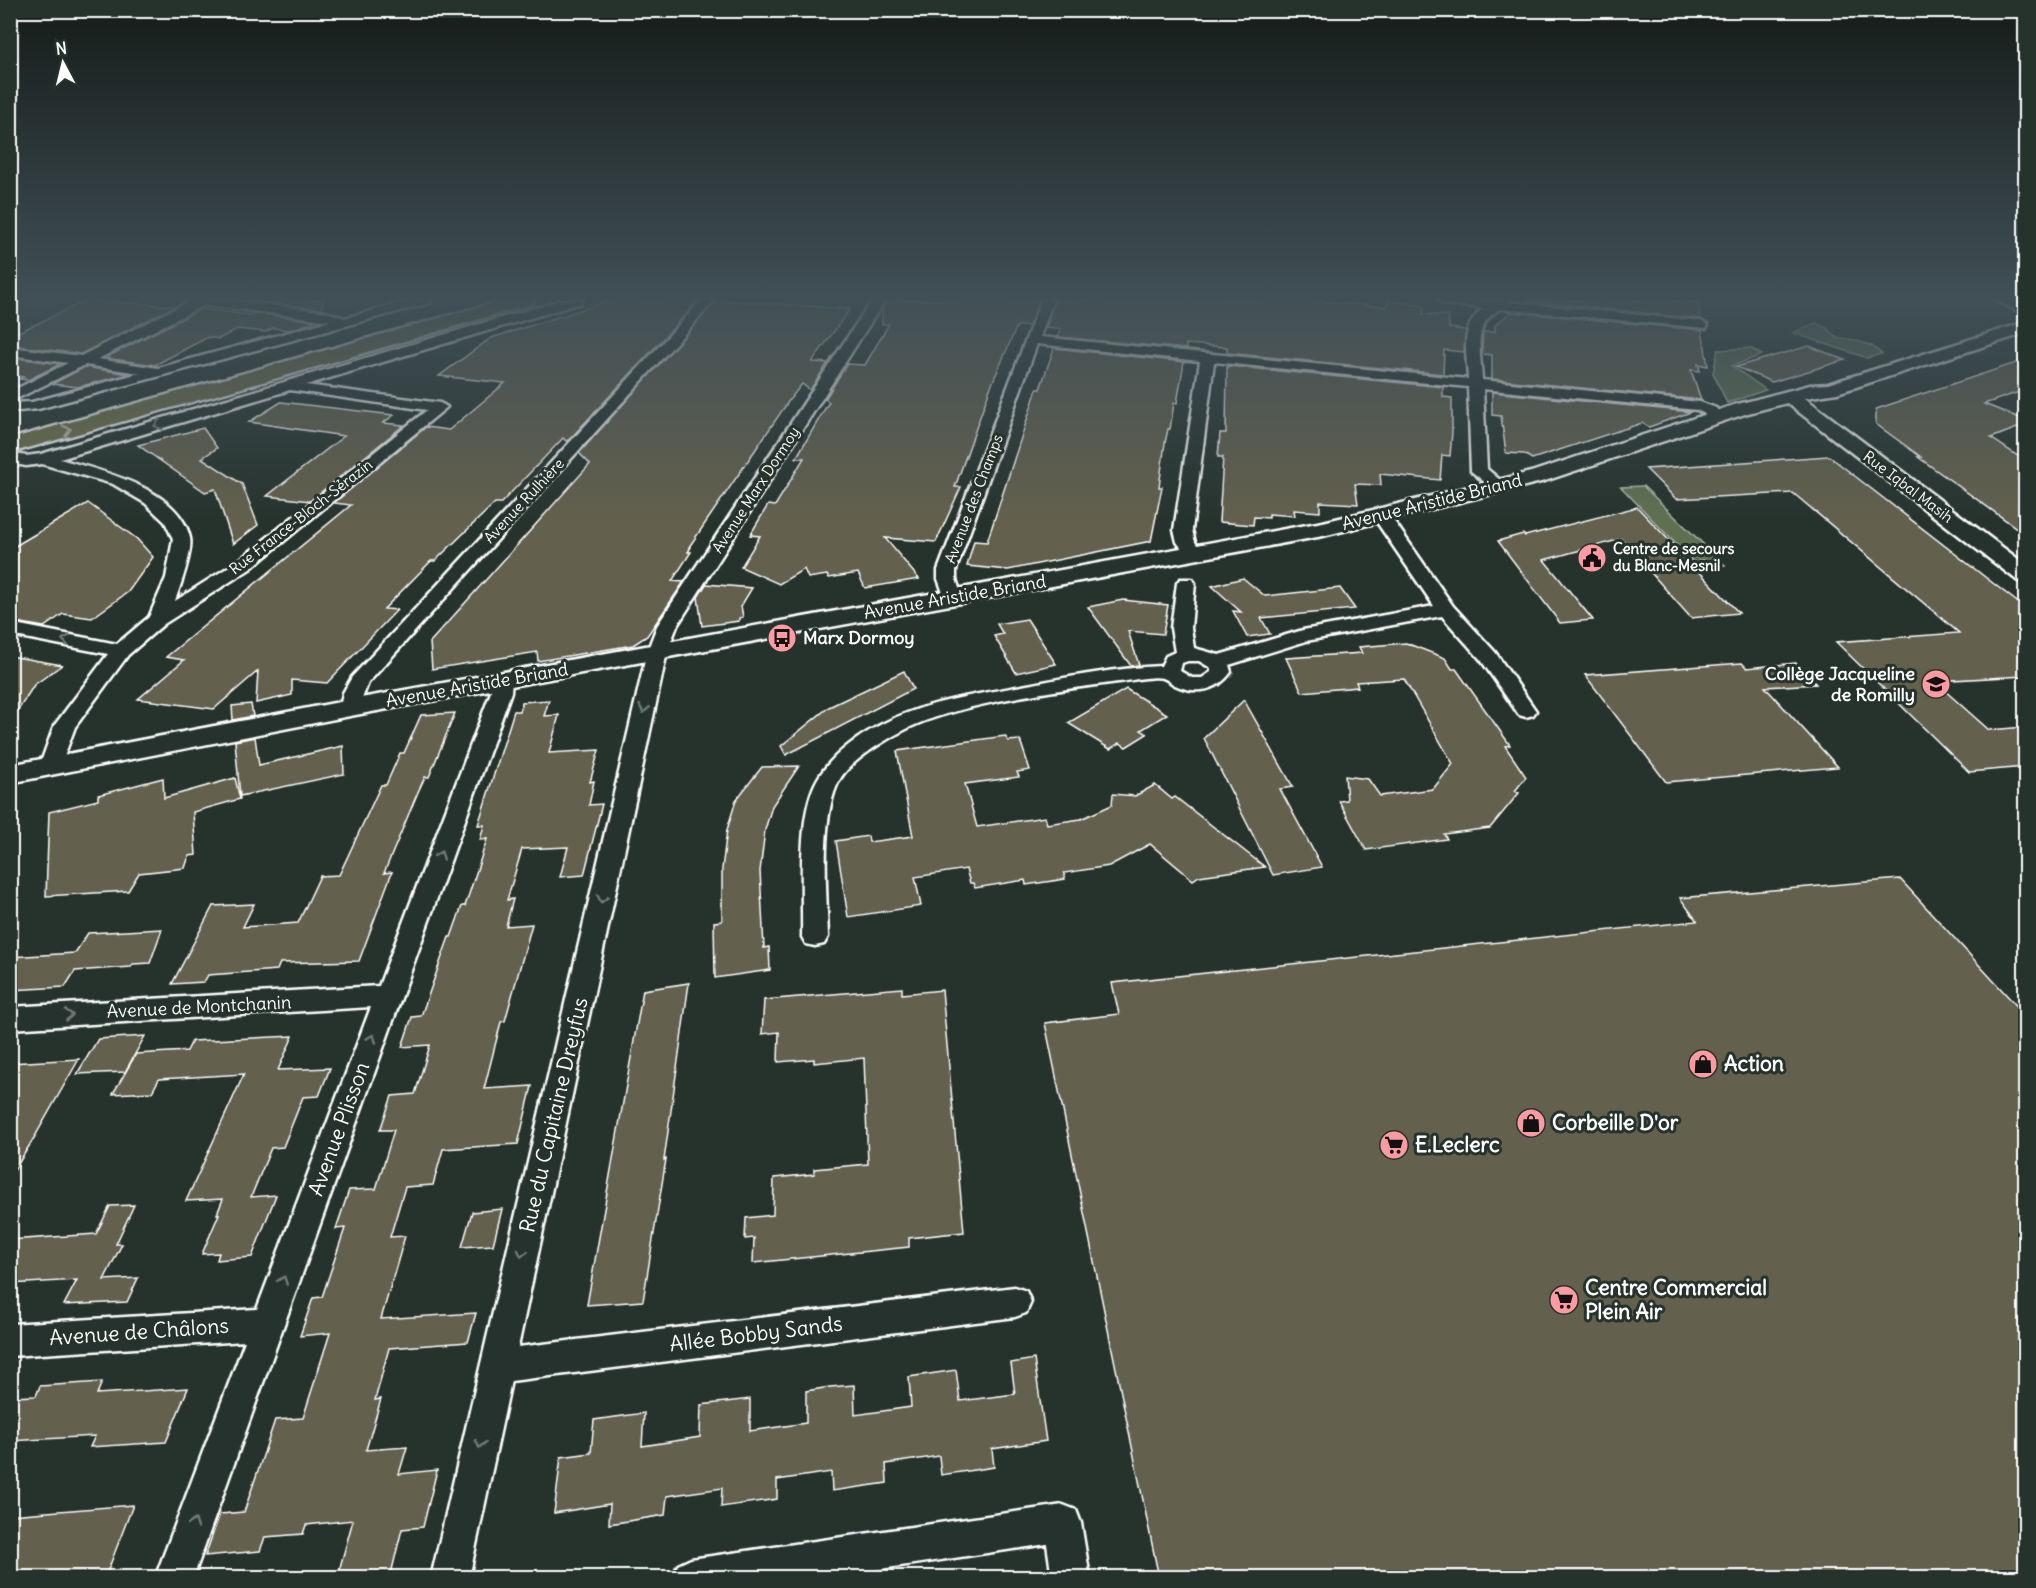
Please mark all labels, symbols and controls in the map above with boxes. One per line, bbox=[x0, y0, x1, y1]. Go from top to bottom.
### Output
north arrow bbox=[33, 33, 93, 93]
text: N bbox=[54, 38, 68, 59]
one-way arrow bbox=[153, 418, 164, 430]
street label: Avenue Marx Dormoy bbox=[708, 423, 804, 556]
one-way arrow bbox=[62, 425, 72, 438]
street label: Avenue des Champs bbox=[940, 431, 1007, 566]
street label: Rue Iqbal Masih bbox=[1860, 447, 1957, 527]
street label: Avenue Rulhière bbox=[479, 454, 568, 547]
street label: Rue France-Bloch-Sérazin bbox=[225, 455, 376, 578]
street label: Avenue Aristide Briand bbox=[1339, 468, 1525, 535]
place label: Centre de secours du Blanc-Mesnil bbox=[1613, 539, 1735, 575]
public building icon: Centre de secours du Blanc-Mesnil bbox=[1576, 542, 1608, 574]
street label: Avenue Aristide Briand bbox=[862, 569, 1048, 624]
bus stop icon: Marx Dormoy bbox=[766, 622, 798, 654]
place label: Marx Dormoy bbox=[803, 626, 915, 649]
one-way arrow bbox=[61, 634, 71, 647]
street label: Avenue Aristide Briand bbox=[384, 657, 570, 712]
place label: Collège Jacqueline de Romilly bbox=[1765, 662, 1915, 706]
school or university icon: Collège Jacqueline de Romilly bbox=[1920, 668, 1952, 700]
one-way arrow bbox=[639, 704, 652, 714]
one-way arrow bbox=[433, 851, 445, 862]
one-way arrow bbox=[596, 894, 609, 904]
street label: Avenue de Montchanin bbox=[106, 990, 292, 1023]
street label: Rue du Capitaine Dreyfus bbox=[513, 995, 594, 1235]
one-way arrow bbox=[64, 1008, 73, 1021]
one-way arrow bbox=[365, 1033, 378, 1044]
shop icon: Action bbox=[1687, 1048, 1719, 1080]
place label: Action bbox=[1724, 1050, 1784, 1077]
street label: Avenue Plisson bbox=[302, 1058, 375, 1199]
shop icon: Corbeille D'or bbox=[1515, 1107, 1547, 1139]
place label: Corbeille D'or bbox=[1552, 1109, 1679, 1136]
supermarket icon: E.Leclerc bbox=[1378, 1129, 1410, 1161]
place label: E.Leclerc bbox=[1415, 1131, 1500, 1158]
one-way arrow bbox=[517, 1248, 530, 1258]
place label: Centre Commercial Plein Air bbox=[1585, 1274, 1767, 1325]
one-way arrow bbox=[276, 1276, 288, 1287]
supermarket icon: Centre Commercial Plein Air bbox=[1548, 1284, 1580, 1316]
street label: Allée Bobby Sands bbox=[668, 1310, 844, 1358]
street label: Avenue de Châlons bbox=[48, 1312, 230, 1351]
one-way arrow bbox=[475, 1439, 488, 1449]
one-way arrow bbox=[187, 1518, 200, 1528]

